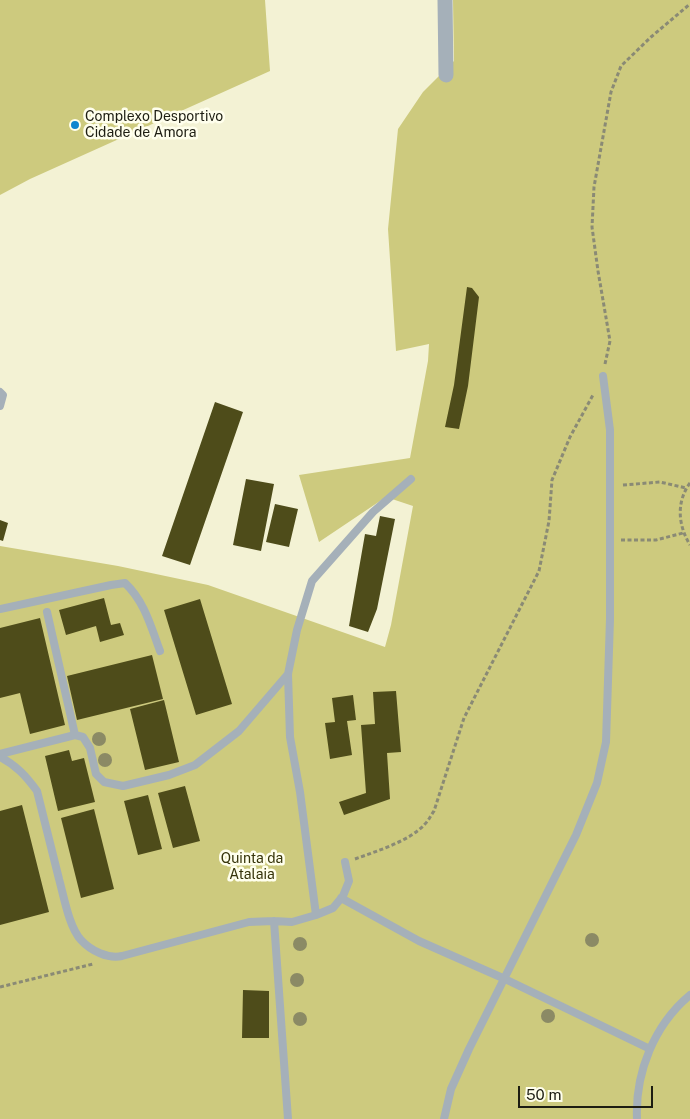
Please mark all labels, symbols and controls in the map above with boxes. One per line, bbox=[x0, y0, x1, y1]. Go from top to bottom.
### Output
place label: Complexo Desportivo Cidade de Amora bbox=[85, 109, 223, 142]
marker: Complexo Desportivo Cidade de Amora bbox=[69, 119, 81, 131]
park label: Quinta da Atalaia bbox=[221, 851, 283, 884]
scale bar bbox=[520, 1076, 655, 1108]
text: 50 m bbox=[526, 1086, 561, 1103]

